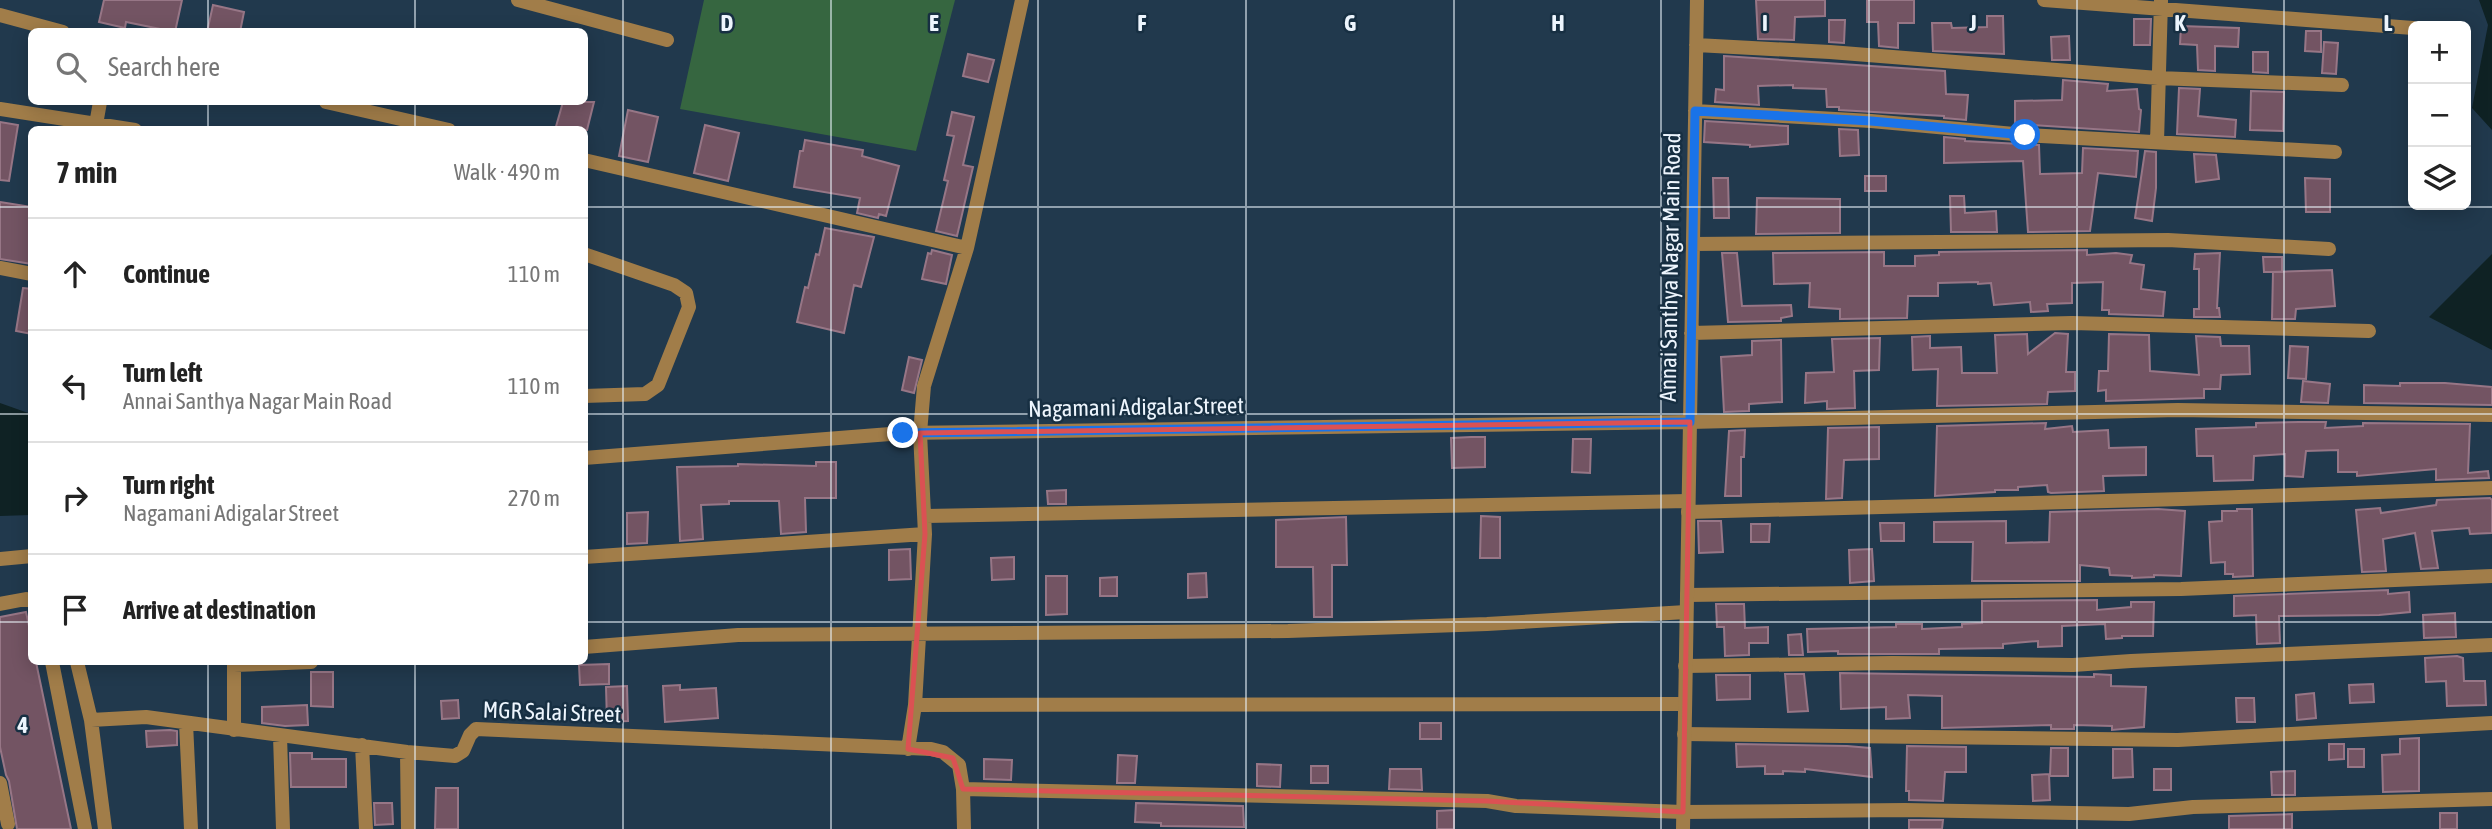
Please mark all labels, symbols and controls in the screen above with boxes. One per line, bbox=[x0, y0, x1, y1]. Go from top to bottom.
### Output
text: D bbox=[721, 10, 734, 36]
text: E bbox=[929, 10, 939, 36]
text: F bbox=[1137, 10, 1147, 36]
text: G bbox=[1344, 10, 1356, 36]
text: H bbox=[1551, 10, 1565, 36]
text: I bbox=[1762, 10, 1768, 36]
text: J bbox=[1968, 10, 1977, 36]
text: K bbox=[2174, 10, 2186, 36]
text: L bbox=[2384, 10, 2393, 36]
map controls bbox=[2408, 21, 2471, 210]
button: + bbox=[2408, 21, 2471, 84]
search box bbox=[28, 28, 588, 105]
icon: search bbox=[52, 48, 90, 86]
text: Search here bbox=[108, 52, 220, 82]
button: − bbox=[2408, 84, 2471, 147]
route start bbox=[2009, 119, 2040, 150]
street label: Annai Santhya Nagar Main Road bbox=[1655, 132, 1685, 402]
button: layers bbox=[2408, 147, 2471, 210]
text: 7 min bbox=[56, 155, 117, 189]
text: Walk · 490 m bbox=[454, 159, 560, 185]
icon: ahead bbox=[56, 255, 94, 293]
text: Continue bbox=[123, 259, 210, 289]
text: 110 m bbox=[508, 261, 560, 287]
text: Turn left bbox=[123, 358, 203, 388]
icon: left bbox=[56, 367, 94, 405]
text: 110 m bbox=[508, 373, 560, 399]
text: Annai Santhya Nagar Main Road bbox=[123, 388, 392, 414]
street label: Nagamani Adigalar Street bbox=[1028, 392, 1244, 422]
route end bbox=[887, 417, 918, 448]
text: Turn right bbox=[123, 470, 214, 500]
icon: right bbox=[56, 479, 94, 517]
text: 270 m bbox=[508, 485, 560, 511]
text: Nagamani Adigalar Street bbox=[123, 500, 339, 526]
icon: arrive bbox=[56, 591, 94, 629]
text: Arrive at destination bbox=[123, 595, 316, 625]
street label: MGR Salai Street bbox=[482, 697, 622, 727]
text: 4 bbox=[17, 712, 29, 738]

